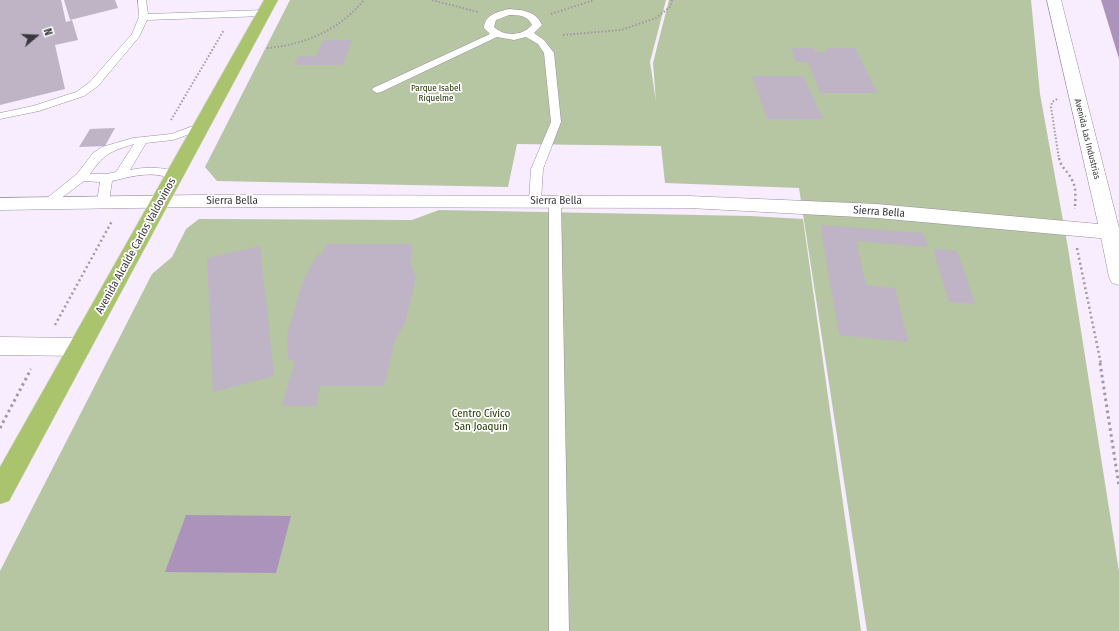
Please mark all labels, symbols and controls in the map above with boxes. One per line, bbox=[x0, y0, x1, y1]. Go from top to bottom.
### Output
north arrow bbox=[16, 16, 56, 56]
text: N bbox=[41, 27, 55, 37]
park label: Parque Isabel Riquelme bbox=[411, 83, 461, 104]
street label: Avenida Las Industrias bbox=[1072, 98, 1102, 180]
street label: Avenida Alcalde Carlos Valdovinos bbox=[93, 176, 179, 316]
street label: Sierra Bella bbox=[206, 194, 258, 208]
street label: Sierra Bella bbox=[530, 194, 582, 208]
street label: Sierra Bella bbox=[853, 204, 905, 220]
park label: Centro Cívico San Joaquín bbox=[452, 407, 510, 433]

